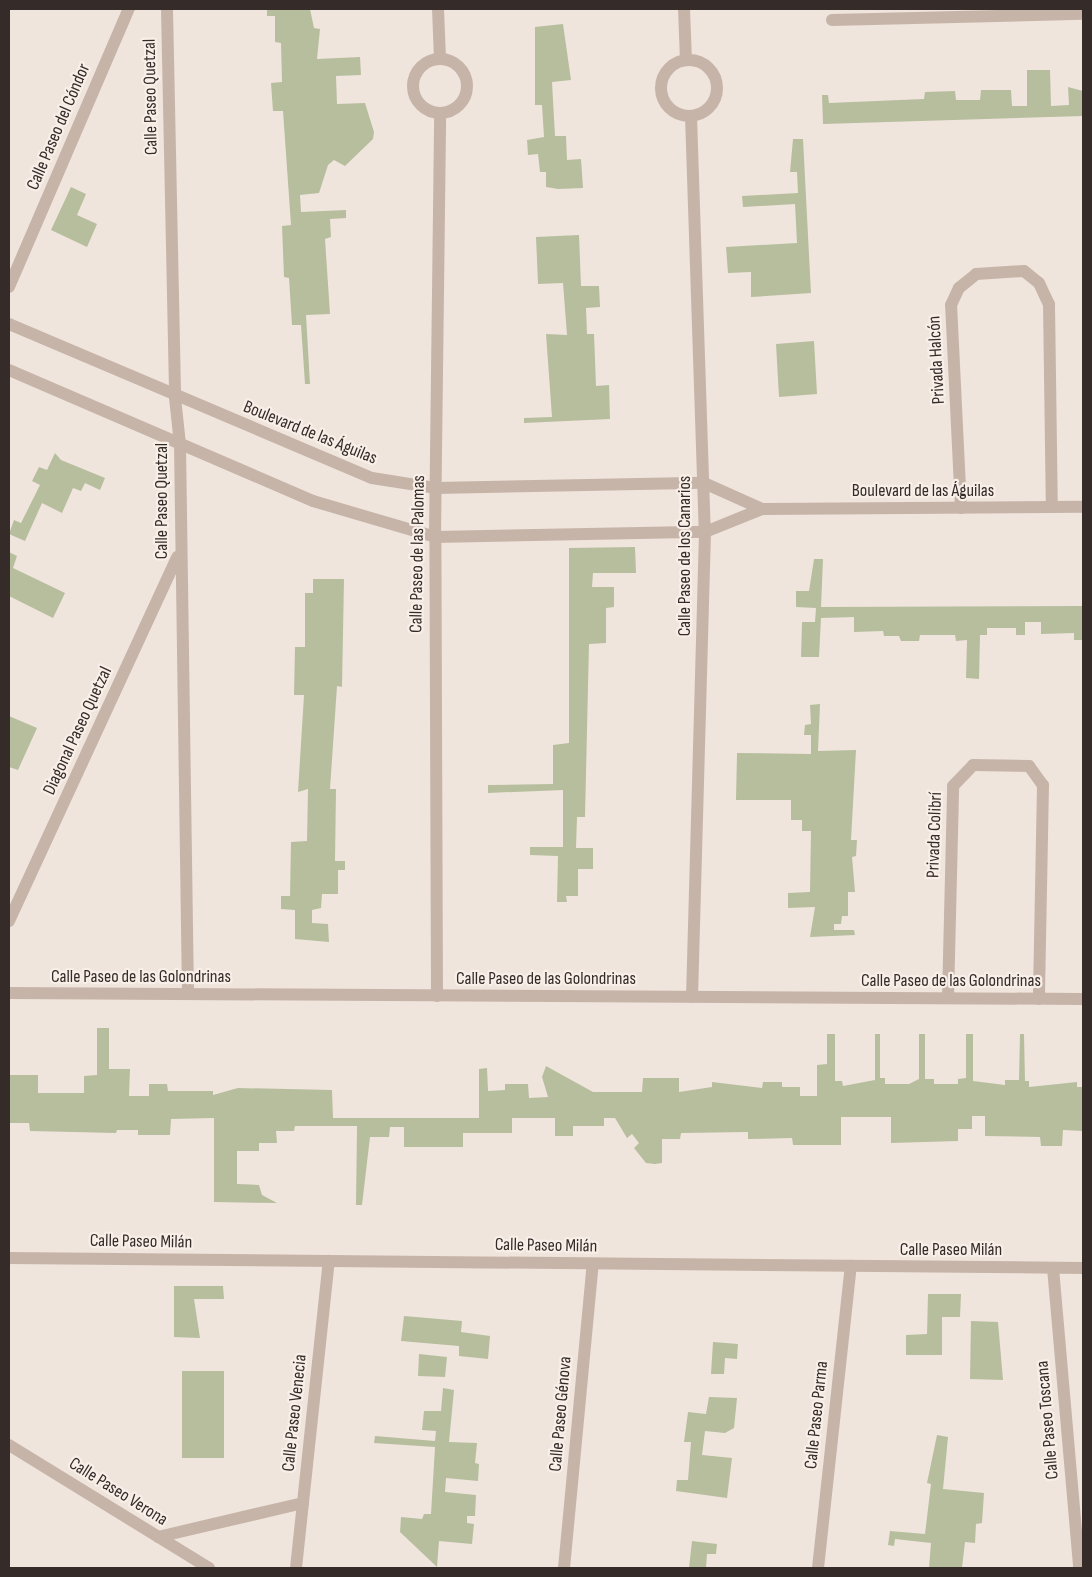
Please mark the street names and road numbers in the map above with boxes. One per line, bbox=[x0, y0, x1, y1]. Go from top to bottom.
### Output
street label: Calle Paseo Quetzal bbox=[139, 39, 163, 155]
street label: Calle Paseo del Cóndor bbox=[23, 61, 95, 193]
street label: Privada Halcón bbox=[924, 315, 950, 405]
street label: Boulevard de las Águilas bbox=[240, 396, 380, 470]
street label: Calle Paseo Quetzal bbox=[151, 443, 173, 559]
street label: Calle Paseo de las Palomas bbox=[406, 475, 430, 633]
street label: Calle Paseo de los Canarios bbox=[674, 476, 696, 636]
street label: Boulevard de las Águilas bbox=[852, 480, 994, 502]
street label: Diagonal Paseo Quetzal bbox=[39, 664, 117, 798]
street label: Privada Colibrí bbox=[923, 792, 947, 878]
street label: Calle Paseo de las Golondrinas bbox=[51, 966, 231, 988]
street label: Calle Paseo de las Golondrinas bbox=[456, 968, 636, 990]
street label: Calle Paseo de las Golondrinas bbox=[861, 970, 1041, 992]
street label: Calle Paseo Milán bbox=[90, 1230, 192, 1254]
street label: Calle Paseo Milán bbox=[495, 1234, 597, 1258]
street label: Calle Paseo Milán bbox=[900, 1239, 1002, 1261]
street label: Calle Paseo Venecia bbox=[278, 1353, 312, 1473]
street label: Calle Paseo Génova bbox=[545, 1356, 577, 1472]
street label: Calle Paseo Parma bbox=[801, 1360, 833, 1470]
street label: Calle Paseo Toscana bbox=[1032, 1360, 1064, 1480]
street label: Calle Paseo Verona bbox=[65, 1453, 171, 1531]

